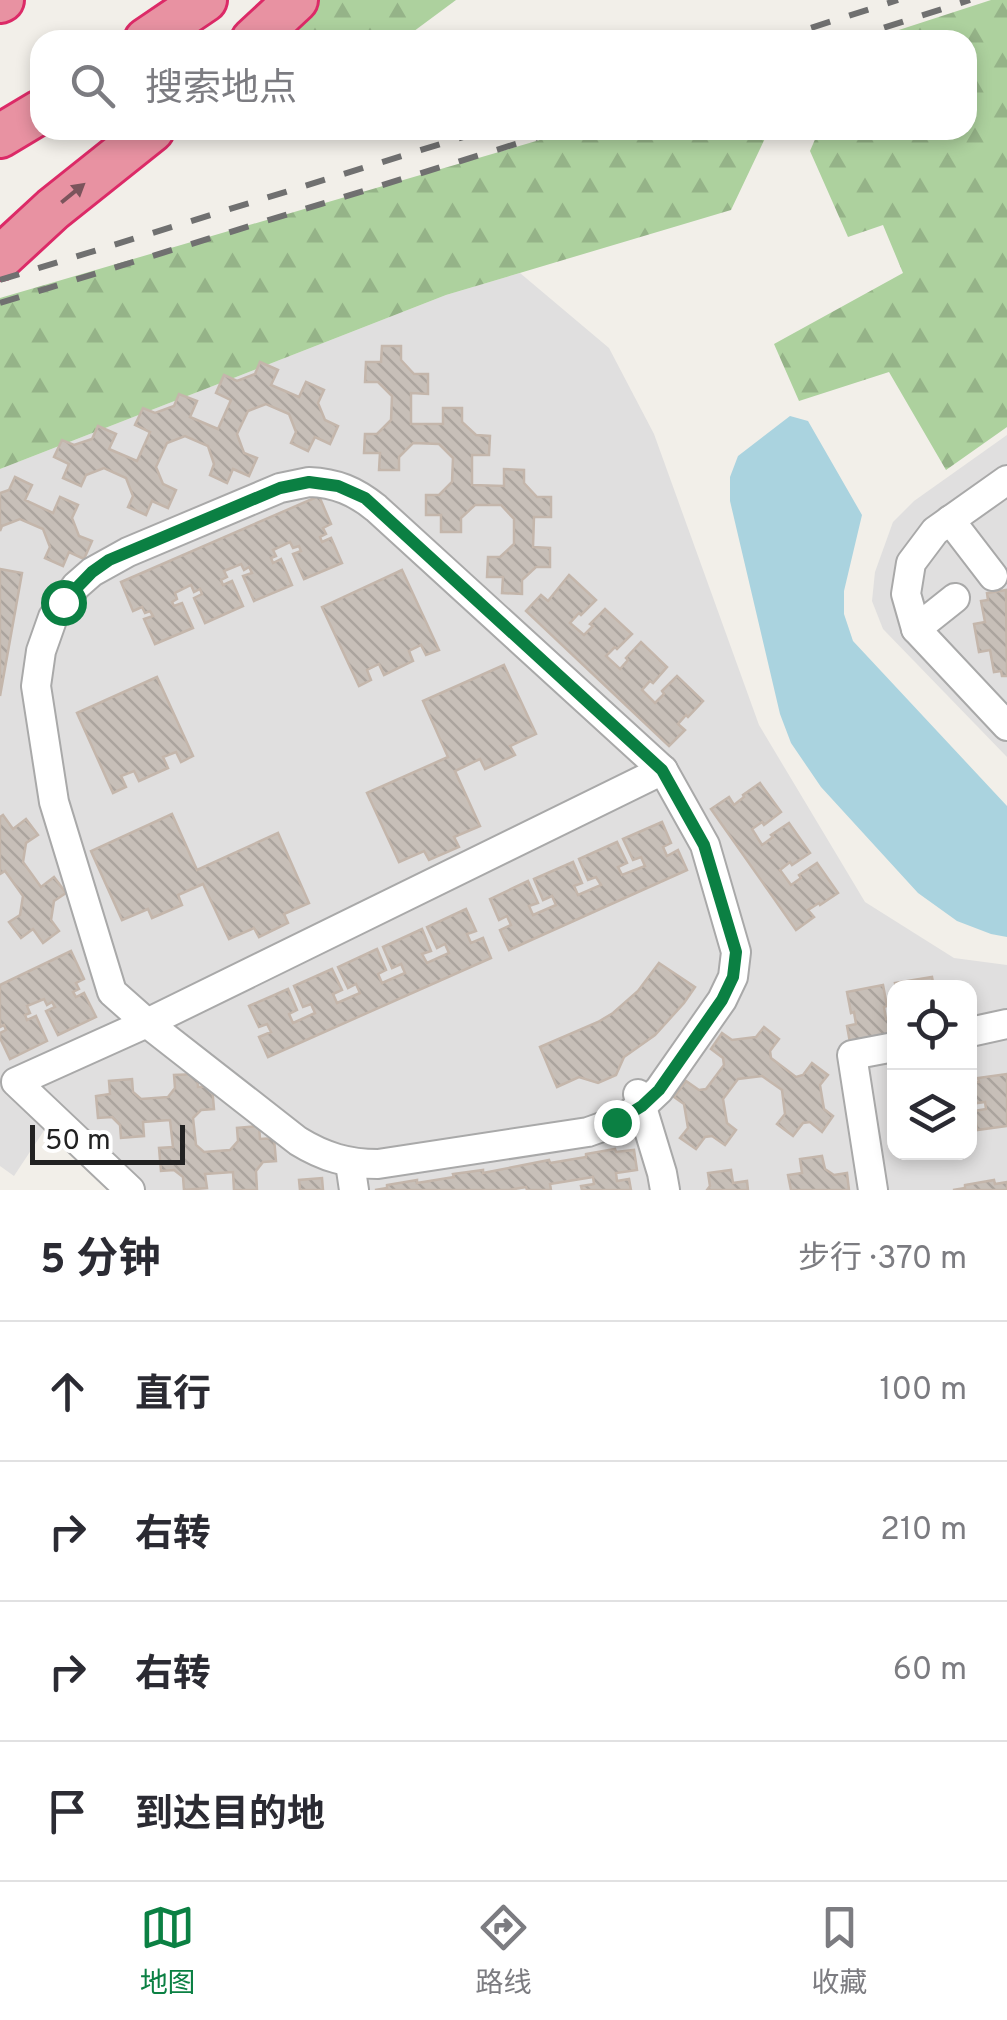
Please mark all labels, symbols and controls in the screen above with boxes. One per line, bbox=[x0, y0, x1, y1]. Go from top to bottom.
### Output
search box bbox=[30, 30, 977, 140]
icon: search bbox=[65, 58, 120, 113]
text: 搜索地点 bbox=[145, 66, 297, 115]
one-way arrow bbox=[60, 183, 86, 204]
route start bbox=[41, 580, 87, 626]
map controls bbox=[887, 980, 977, 1160]
button: locate bbox=[887, 980, 977, 1070]
button: layers bbox=[887, 1070, 977, 1160]
route end bbox=[594, 1100, 640, 1146]
scale bar bbox=[30, 1120, 185, 1164]
text: 50 m bbox=[45, 1124, 111, 1160]
text: 5 分钟 bbox=[40, 1235, 160, 1288]
text: 步行 · 370 m bbox=[798, 1240, 967, 1280]
icon: ahead bbox=[40, 1364, 95, 1419]
text: 100 m bbox=[880, 1371, 967, 1411]
text: 直行 bbox=[135, 1372, 211, 1421]
icon: right bbox=[40, 1504, 95, 1559]
text: 210 m bbox=[880, 1511, 967, 1551]
text: 右转 bbox=[135, 1512, 211, 1561]
icon: right bbox=[40, 1644, 95, 1699]
text: 60 m bbox=[893, 1651, 967, 1691]
text: 右转 bbox=[135, 1652, 211, 1701]
icon: arrive bbox=[40, 1784, 95, 1839]
text: 到达目的地 bbox=[135, 1792, 325, 1841]
tab: 地图 bbox=[140, 1900, 196, 2003]
tab: 路线 bbox=[475, 1900, 531, 2003]
tab: 收藏 bbox=[811, 1900, 867, 2003]

